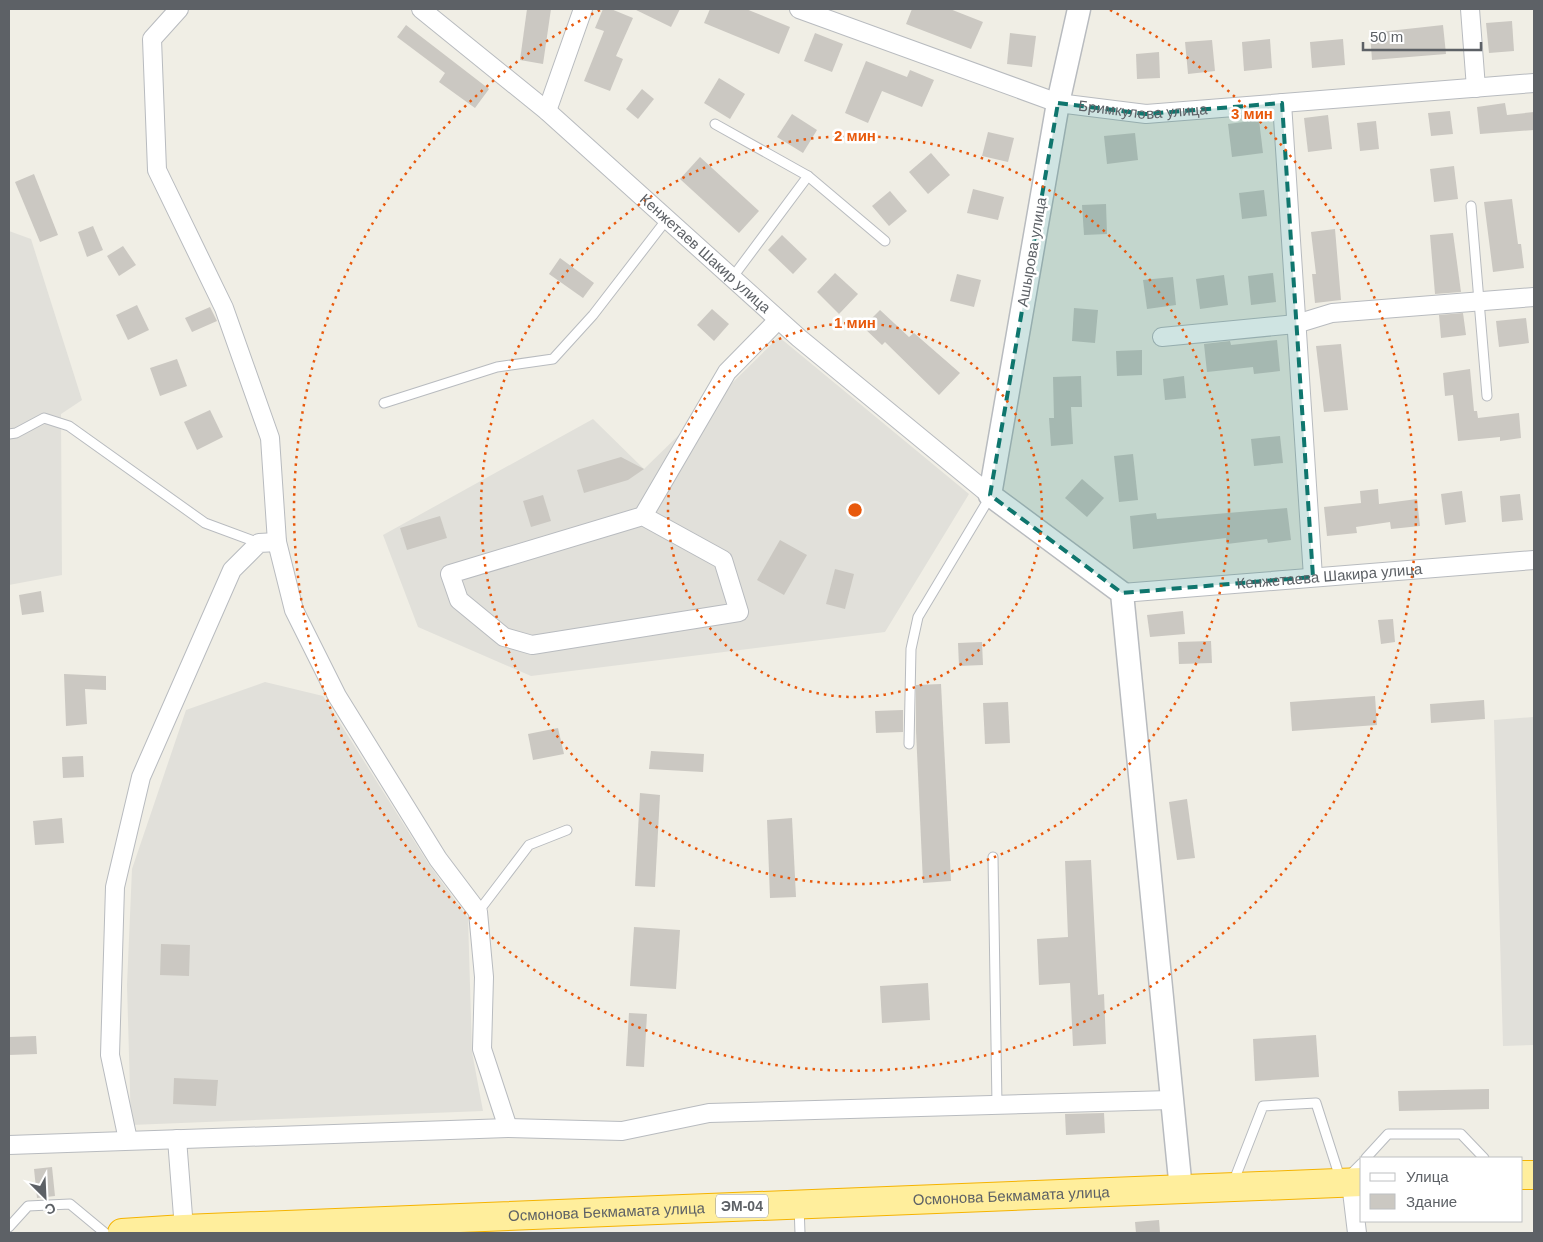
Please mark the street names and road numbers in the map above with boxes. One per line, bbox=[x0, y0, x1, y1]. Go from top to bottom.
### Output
street label: Бримкулова улица bbox=[1077, 97, 1209, 122]
street label: Кенжетаев Шакир улица bbox=[637, 190, 775, 317]
street label: Ашырова улица bbox=[1013, 195, 1050, 308]
street label: Кенжетаева Шакира улица bbox=[1236, 560, 1423, 592]
street label: Осмонова Бекмамата улица bbox=[912, 1183, 1111, 1208]
road number: ЭМ-04 bbox=[716, 1194, 768, 1218]
street label: Осмонова Бекмамата улица bbox=[508, 1199, 706, 1224]

